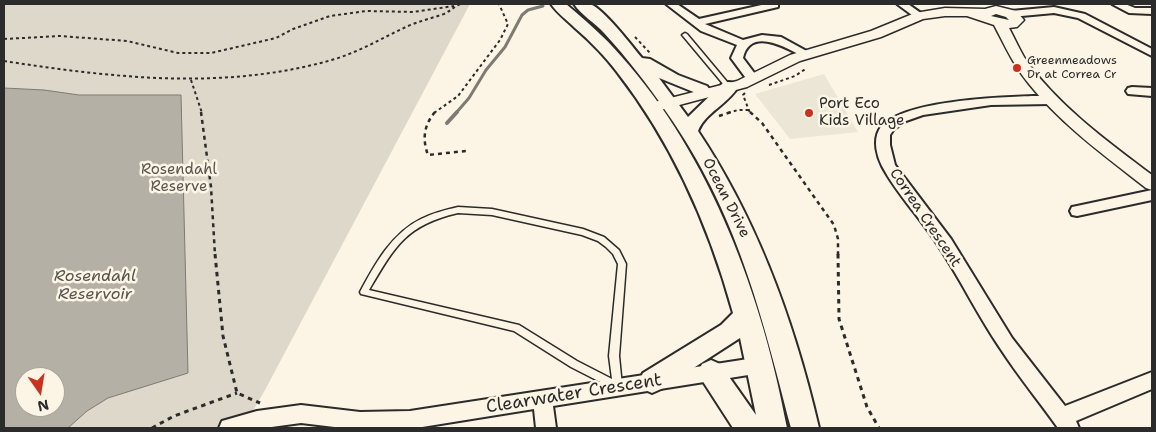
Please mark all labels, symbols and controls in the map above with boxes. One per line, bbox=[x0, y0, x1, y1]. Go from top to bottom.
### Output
place label: Greenmeadows Dr at Correa Cr bbox=[1027, 54, 1117, 82]
marker: Greenmeadows Dr at Correa Cr bbox=[1011, 62, 1023, 74]
place label: Port Eco Kids Village bbox=[819, 95, 905, 130]
marker: Port Eco Kids Village bbox=[803, 107, 815, 119]
street label: Ocean Drive bbox=[698, 155, 754, 241]
park label: Rosendahl Reserve bbox=[141, 161, 217, 196]
street label: Correa Crescent bbox=[885, 165, 965, 271]
water label: Rosendahl Reservoir bbox=[54, 267, 136, 305]
north arrow bbox=[15, 367, 65, 417]
street label: Clearwater Crescent bbox=[485, 369, 663, 419]
text: N bbox=[36, 396, 51, 416]

